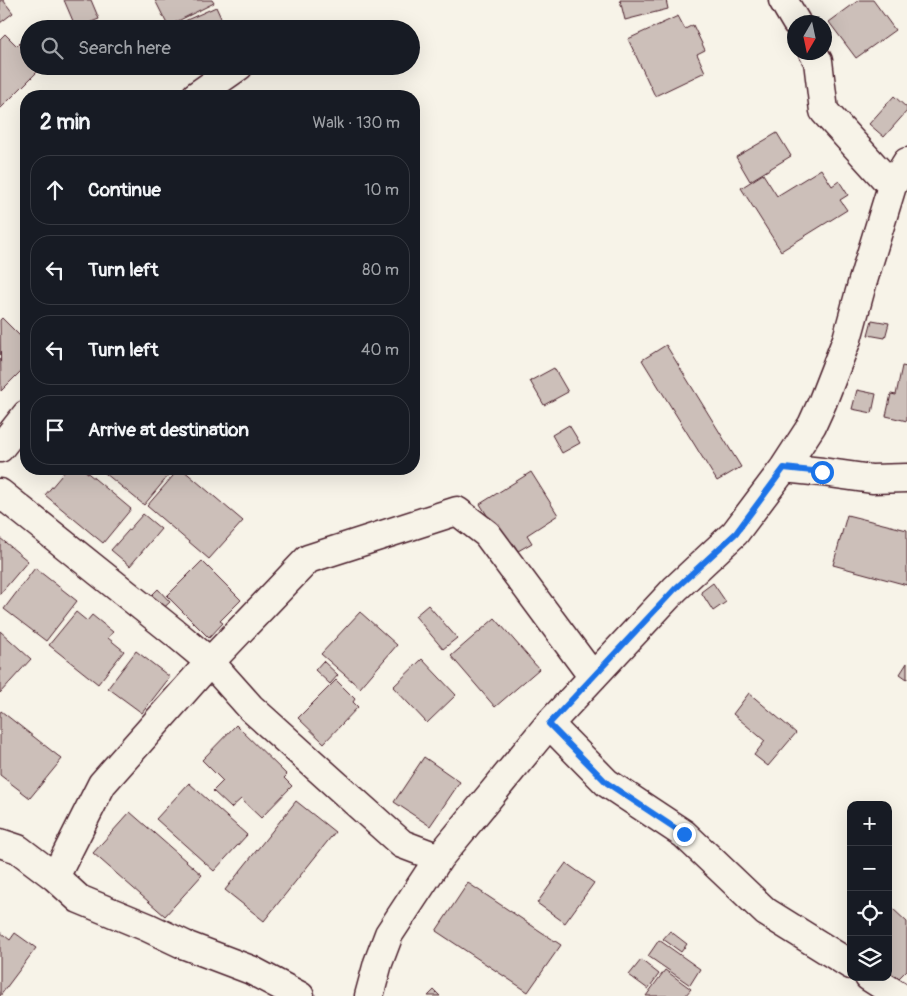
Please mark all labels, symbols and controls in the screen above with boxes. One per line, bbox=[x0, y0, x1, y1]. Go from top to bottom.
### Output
north arrow bbox=[787, 15, 832, 60]
search box bbox=[20, 20, 420, 75]
icon: search bbox=[38, 34, 66, 62]
text: Search here bbox=[78, 36, 171, 60]
text: 2 min bbox=[40, 109, 90, 136]
text: Walk · 130 m bbox=[313, 113, 400, 133]
icon: ahead bbox=[41, 176, 69, 204]
text: Continue bbox=[88, 178, 161, 202]
text: 10 m bbox=[364, 180, 399, 200]
icon: left bbox=[41, 256, 69, 284]
text: Turn left bbox=[88, 258, 158, 282]
text: 80 m bbox=[362, 260, 399, 280]
icon: left bbox=[41, 336, 69, 364]
text: Turn left bbox=[88, 338, 158, 362]
text: 40 m bbox=[361, 340, 399, 360]
icon: arrive bbox=[41, 416, 69, 444]
text: Arrive at destination bbox=[88, 418, 249, 442]
route start bbox=[811, 461, 834, 484]
map controls bbox=[847, 801, 892, 981]
button: + bbox=[847, 801, 892, 846]
route end bbox=[673, 823, 696, 846]
button: − bbox=[847, 846, 892, 891]
button: locate bbox=[847, 891, 892, 936]
button: layers bbox=[847, 936, 892, 981]

